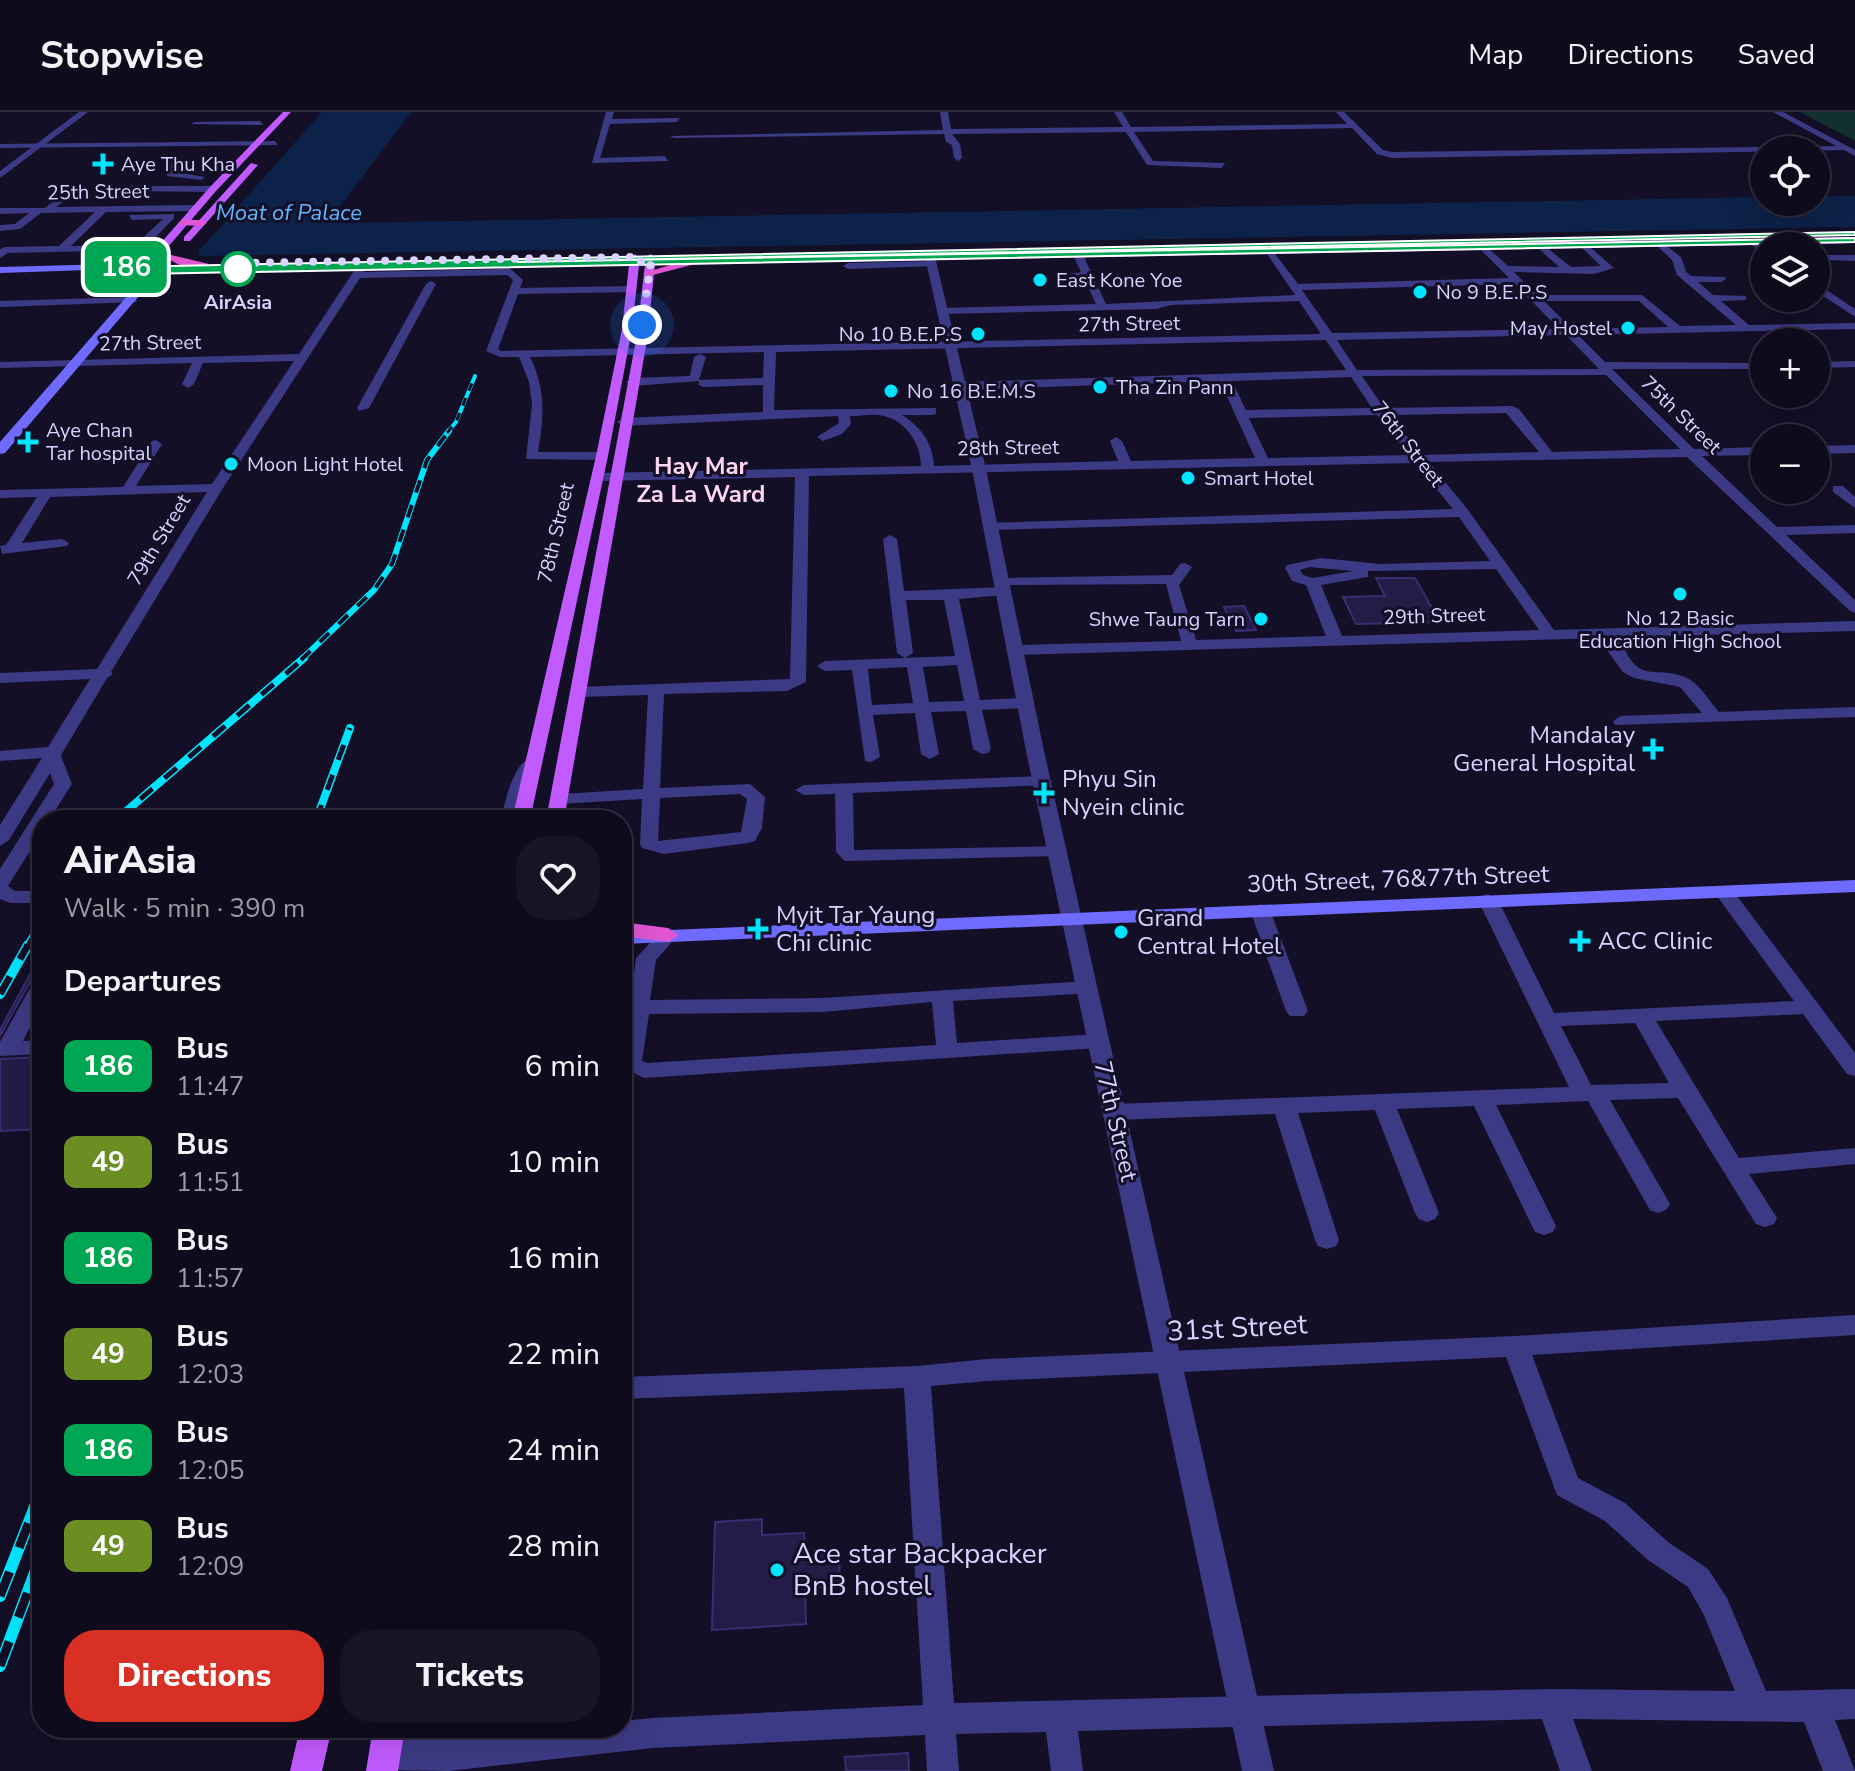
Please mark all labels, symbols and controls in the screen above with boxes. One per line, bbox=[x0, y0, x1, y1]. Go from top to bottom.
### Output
text: Stopwise bbox=[40, 30, 204, 81]
text: Map bbox=[1468, 36, 1523, 74]
text: Directions bbox=[1567, 36, 1694, 74]
text: Saved bbox=[1738, 36, 1815, 74]
map controls bbox=[1750, 136, 1830, 504]
button: locate bbox=[1750, 136, 1830, 216]
place label: Aye Thu Kha bbox=[121, 151, 235, 178]
marker: Aye Thu Kha bbox=[92, 153, 114, 175]
street label: 25th Street bbox=[47, 178, 150, 206]
water label: Moat of Palace bbox=[216, 198, 362, 228]
button: layers bbox=[1750, 232, 1830, 312]
line badge: 186 bbox=[80, 241, 172, 293]
text: 186 bbox=[101, 248, 151, 286]
marker: AirAsia bbox=[221, 252, 255, 286]
place label: East Kone Yoe bbox=[1056, 267, 1182, 294]
marker: East Kone Yoe bbox=[1031, 271, 1049, 289]
place label: No 9 B.E.P.S bbox=[1436, 279, 1547, 306]
marker: No 9 B.E.P.S bbox=[1411, 283, 1429, 301]
place label: AirAsia bbox=[204, 289, 272, 316]
your location bbox=[622, 305, 662, 345]
street label: 27th Street bbox=[1078, 310, 1181, 338]
place label: May Hostel bbox=[1510, 315, 1612, 342]
marker: May Hostel bbox=[1619, 319, 1637, 337]
place label: No 10 B.E.P.S bbox=[839, 321, 962, 348]
marker: No 10 B.E.P.S bbox=[969, 325, 987, 343]
button: + bbox=[1750, 328, 1830, 408]
street label: 27th Street bbox=[99, 329, 202, 357]
street label: 75th Street bbox=[1635, 370, 1728, 461]
place label: Tha Zin Pann bbox=[1116, 374, 1234, 401]
place label: No 16 B.E.M.S bbox=[907, 378, 1036, 405]
marker: Tha Zin Pann bbox=[1091, 378, 1109, 396]
marker: No 16 B.E.M.S bbox=[882, 382, 900, 400]
street label: 76th Street bbox=[1366, 395, 1451, 493]
place label: Aye Chan Tar hospital bbox=[46, 417, 151, 467]
button: − bbox=[1750, 424, 1830, 504]
marker: Aye Chan Tar hospital bbox=[17, 431, 39, 453]
street label: 28th Street bbox=[957, 434, 1060, 462]
district label: Hay Mar Za La Ward bbox=[637, 450, 766, 510]
place label: Moon Light Hotel bbox=[247, 451, 403, 478]
marker: Moon Light Hotel bbox=[222, 455, 240, 473]
place label: Smart Hotel bbox=[1204, 465, 1314, 492]
marker: Smart Hotel bbox=[1179, 469, 1197, 487]
street label: 78th Street bbox=[531, 479, 581, 586]
street label: 79th Street bbox=[121, 488, 197, 591]
marker: No 12 Basic Education High School bbox=[1671, 585, 1689, 603]
street label: 29th Street bbox=[1383, 601, 1486, 631]
place label: No 12 Basic Education High School bbox=[1579, 605, 1781, 655]
place label: Shwe Taung Tarn bbox=[1089, 606, 1245, 633]
marker: Shwe Taung Tarn bbox=[1252, 610, 1270, 628]
place label: Mandalay General Hospital bbox=[1453, 719, 1636, 779]
marker: Mandalay General Hospital bbox=[1642, 738, 1664, 760]
place label: Phyu Sin Nyein clinic bbox=[1062, 763, 1184, 823]
marker: Phyu Sin Nyein clinic bbox=[1033, 782, 1055, 804]
text: AirAsia bbox=[64, 835, 197, 886]
button: heart bbox=[516, 836, 600, 920]
street label: 30th Street, 76&77th Street bbox=[1246, 858, 1550, 900]
text: Walk · 5 min · 390 m bbox=[64, 891, 305, 926]
place label: Myit Tar Yaung Chi clinic bbox=[776, 899, 935, 959]
place label: Grand Central Hotel bbox=[1137, 902, 1281, 962]
marker: Myit Tar Yaung Chi clinic bbox=[747, 918, 769, 940]
marker: Grand Central Hotel bbox=[1112, 923, 1130, 941]
place label: ACC Clinic bbox=[1598, 925, 1712, 957]
marker: ACC Clinic bbox=[1569, 930, 1591, 952]
text: Departures bbox=[64, 961, 221, 1002]
text: Bus bbox=[176, 1028, 229, 1069]
text: 6 min bbox=[525, 1046, 600, 1087]
text: 186 bbox=[83, 1047, 133, 1085]
street label: 77th Street bbox=[1087, 1058, 1146, 1185]
text: 11:47 bbox=[176, 1069, 244, 1104]
text: Bus bbox=[176, 1124, 229, 1165]
text: 10 min bbox=[507, 1142, 600, 1183]
text: 49 bbox=[91, 1143, 125, 1181]
text: 11:51 bbox=[176, 1165, 244, 1200]
text: Bus bbox=[176, 1220, 229, 1261]
text: 16 min bbox=[507, 1238, 600, 1279]
text: 186 bbox=[83, 1239, 133, 1277]
text: 11:57 bbox=[176, 1261, 244, 1296]
street label: 31st Street bbox=[1166, 1305, 1308, 1351]
text: Bus bbox=[176, 1316, 229, 1357]
text: 22 min bbox=[507, 1334, 600, 1375]
text: 49 bbox=[91, 1335, 125, 1373]
text: 12:03 bbox=[176, 1357, 244, 1392]
text: Bus bbox=[176, 1412, 229, 1453]
text: 24 min bbox=[507, 1430, 600, 1471]
text: 186 bbox=[83, 1431, 133, 1469]
text: 12:05 bbox=[176, 1453, 244, 1488]
text: Bus bbox=[176, 1508, 229, 1549]
text: 28 min bbox=[507, 1526, 600, 1567]
text: 49 bbox=[91, 1527, 125, 1565]
place label: Ace star Backpacker BnB hostel bbox=[793, 1535, 1047, 1605]
text: 12:09 bbox=[176, 1549, 244, 1584]
marker: Ace star Backpacker BnB hostel bbox=[768, 1561, 786, 1579]
button: Directions bbox=[64, 1630, 324, 1722]
button: Tickets bbox=[340, 1630, 600, 1722]

